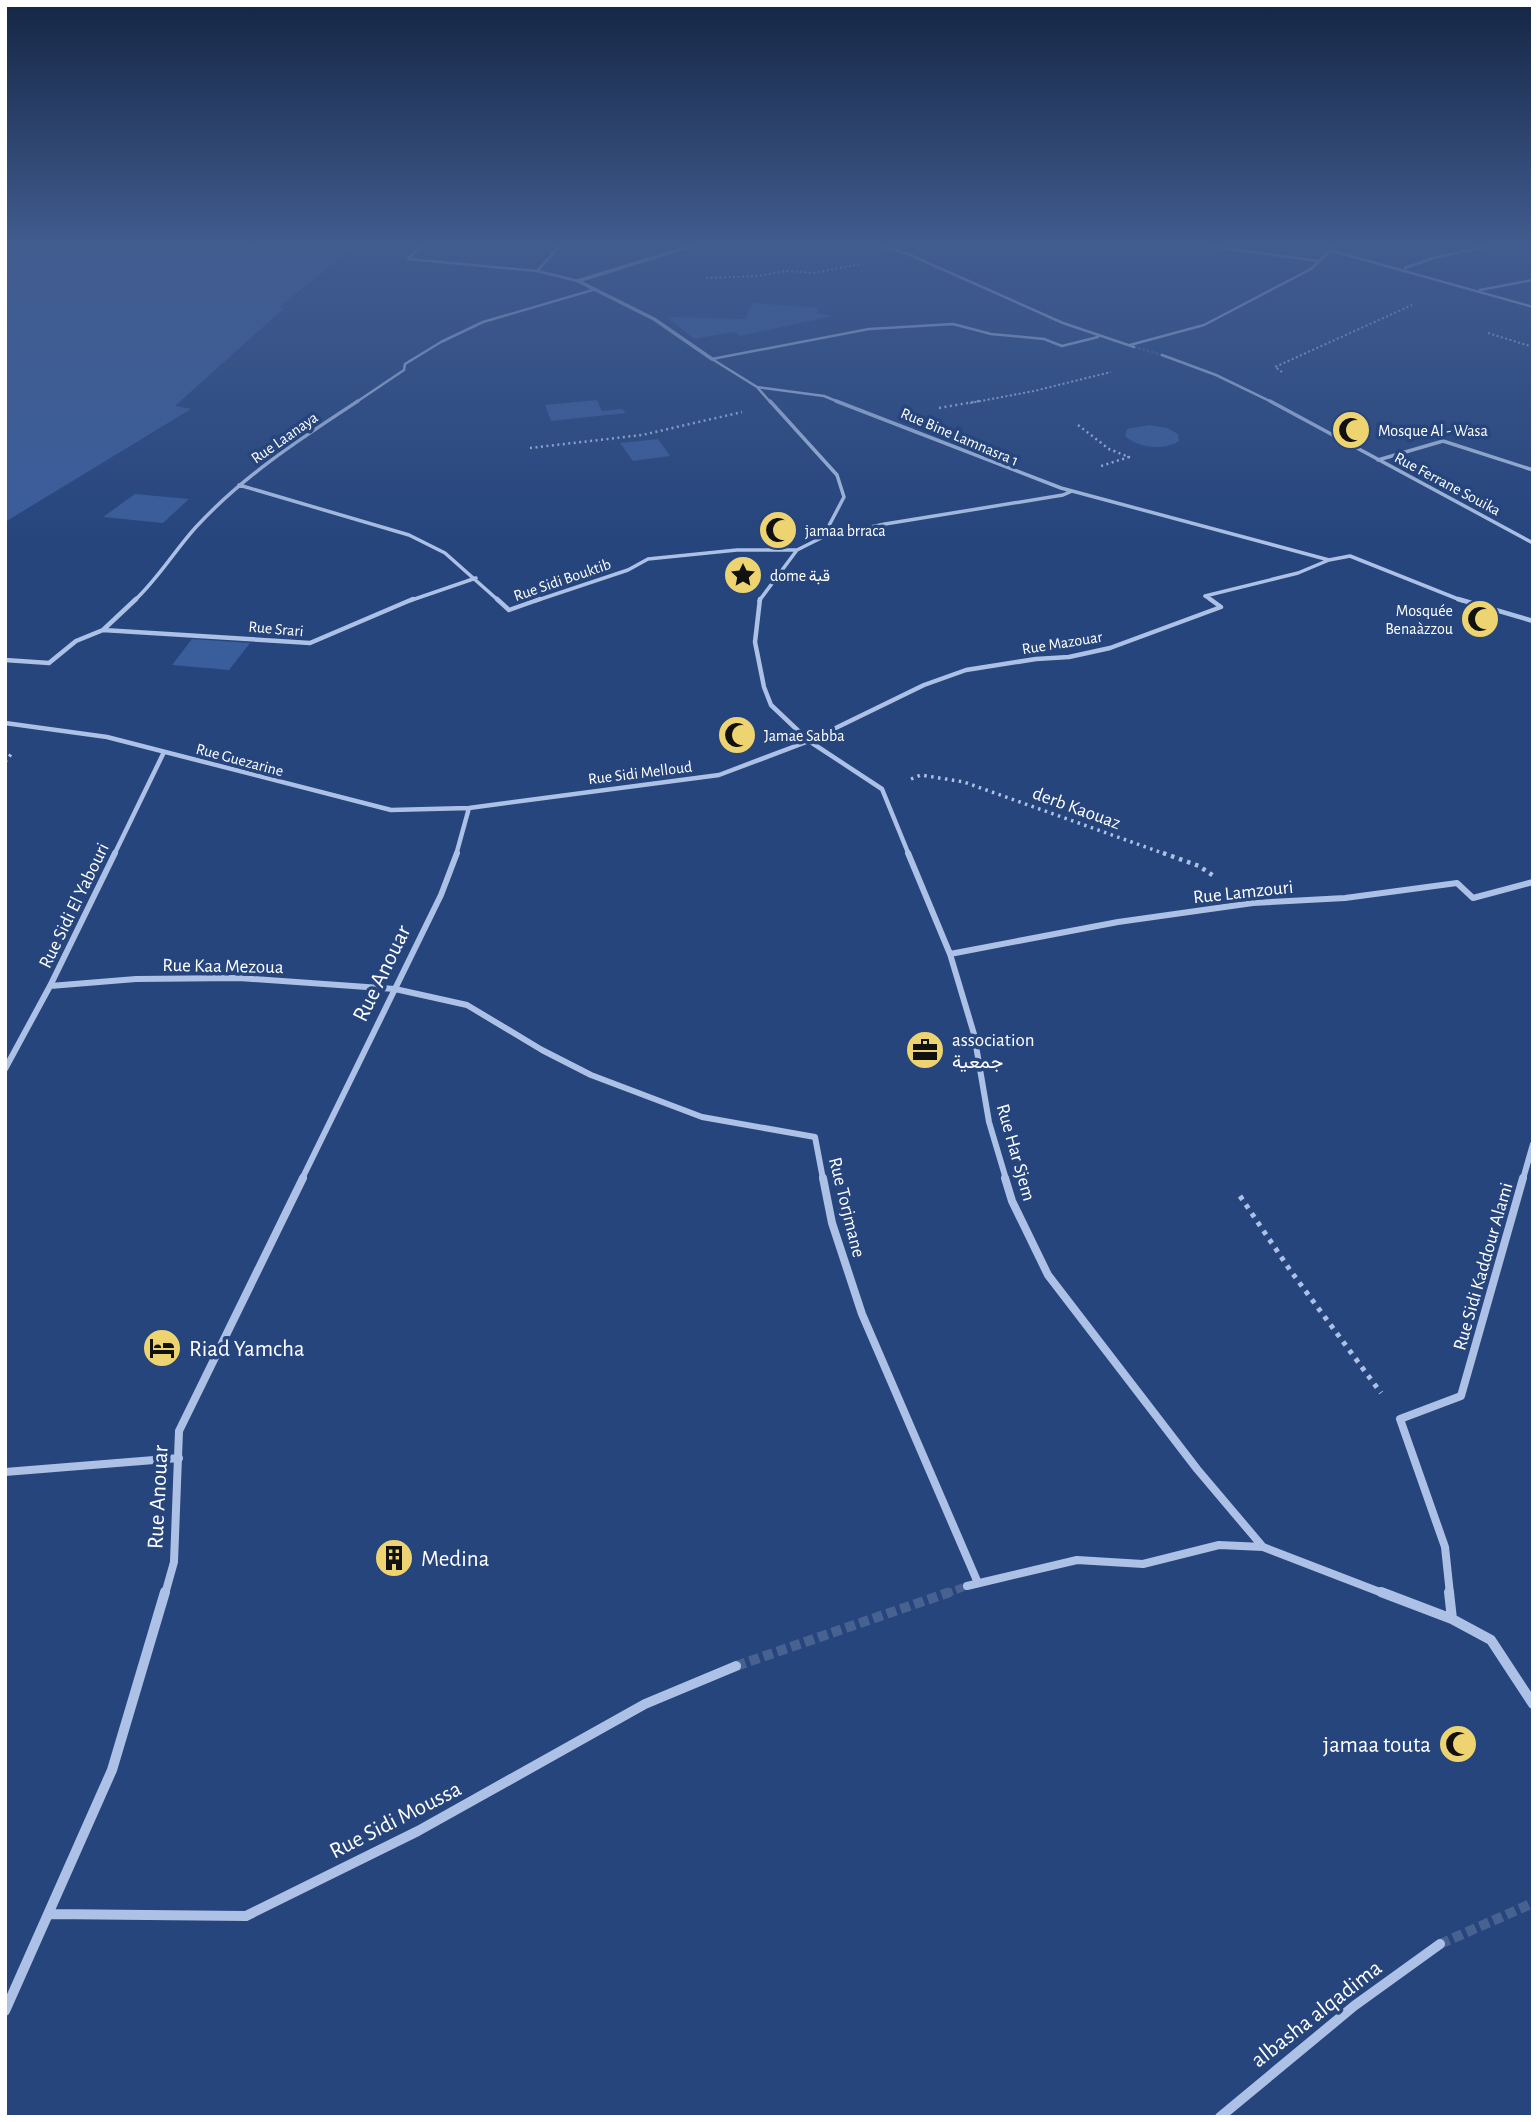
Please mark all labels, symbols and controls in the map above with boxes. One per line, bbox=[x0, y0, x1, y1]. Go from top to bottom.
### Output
street label: Rue Bine Lamnasra 1 bbox=[898, 405, 1021, 469]
street label: Rue Laanaya bbox=[248, 409, 321, 467]
mosque icon: Mosque Al - Wasa bbox=[1330, 409, 1372, 451]
place label: Mosque Al - Wasa bbox=[1378, 423, 1488, 439]
street label: Rue Ferrane Souika bbox=[1392, 449, 1503, 519]
mosque icon: jamaa brraca bbox=[757, 509, 799, 551]
place label: jamaa brraca bbox=[805, 523, 886, 540]
place icon: dome قبة bbox=[722, 554, 764, 596]
street label: Rue Sidi Bouktib bbox=[512, 556, 613, 604]
place label: dome قبة bbox=[770, 568, 830, 585]
mosque icon: Mosquée Benaàzzou bbox=[1459, 598, 1501, 640]
place label: Mosquée Benaàzzou bbox=[1385, 603, 1453, 637]
street label: Rue Srari bbox=[248, 619, 304, 639]
street label: Rue Mazouar bbox=[1021, 629, 1104, 657]
mosque icon: Jamae Sabba bbox=[716, 714, 758, 756]
place label: Jamae Sabba bbox=[764, 728, 845, 744]
street label: Rue Guezarine bbox=[194, 741, 285, 779]
street label: Rue Sidi Melloud bbox=[587, 759, 693, 787]
street label: derb Kaouaz bbox=[1030, 784, 1123, 833]
street label: Rue Sidi El Yabouri bbox=[36, 840, 113, 971]
street label: Rue Lamzouri bbox=[1192, 878, 1294, 907]
street label: Rue Anouar bbox=[349, 921, 416, 1026]
street label: Rue Kaa Mezoua bbox=[162, 956, 284, 977]
office icon: association جمعية bbox=[904, 1029, 946, 1071]
place label: association جمعية bbox=[952, 1031, 1034, 1073]
street label: Rue Har Sjem bbox=[993, 1102, 1038, 1203]
street label: Rue Torjmane bbox=[825, 1155, 868, 1259]
street label: Rue Sidi Kaddour Alami bbox=[1450, 1180, 1517, 1353]
hotel icon: Riad Yamcha bbox=[141, 1327, 183, 1369]
place label: Riad Yamcha bbox=[189, 1338, 305, 1361]
street label: Rue Anouar bbox=[144, 1444, 173, 1550]
building icon: Medina bbox=[373, 1537, 415, 1579]
place label: Medina bbox=[421, 1548, 489, 1571]
mosque icon: jamaa touta bbox=[1437, 1723, 1479, 1765]
place label: jamaa touta bbox=[1323, 1734, 1431, 1757]
street label: Rue Sidi Moussa bbox=[326, 1777, 465, 1863]
street label: albasha alqadima bbox=[1247, 1956, 1387, 2072]

